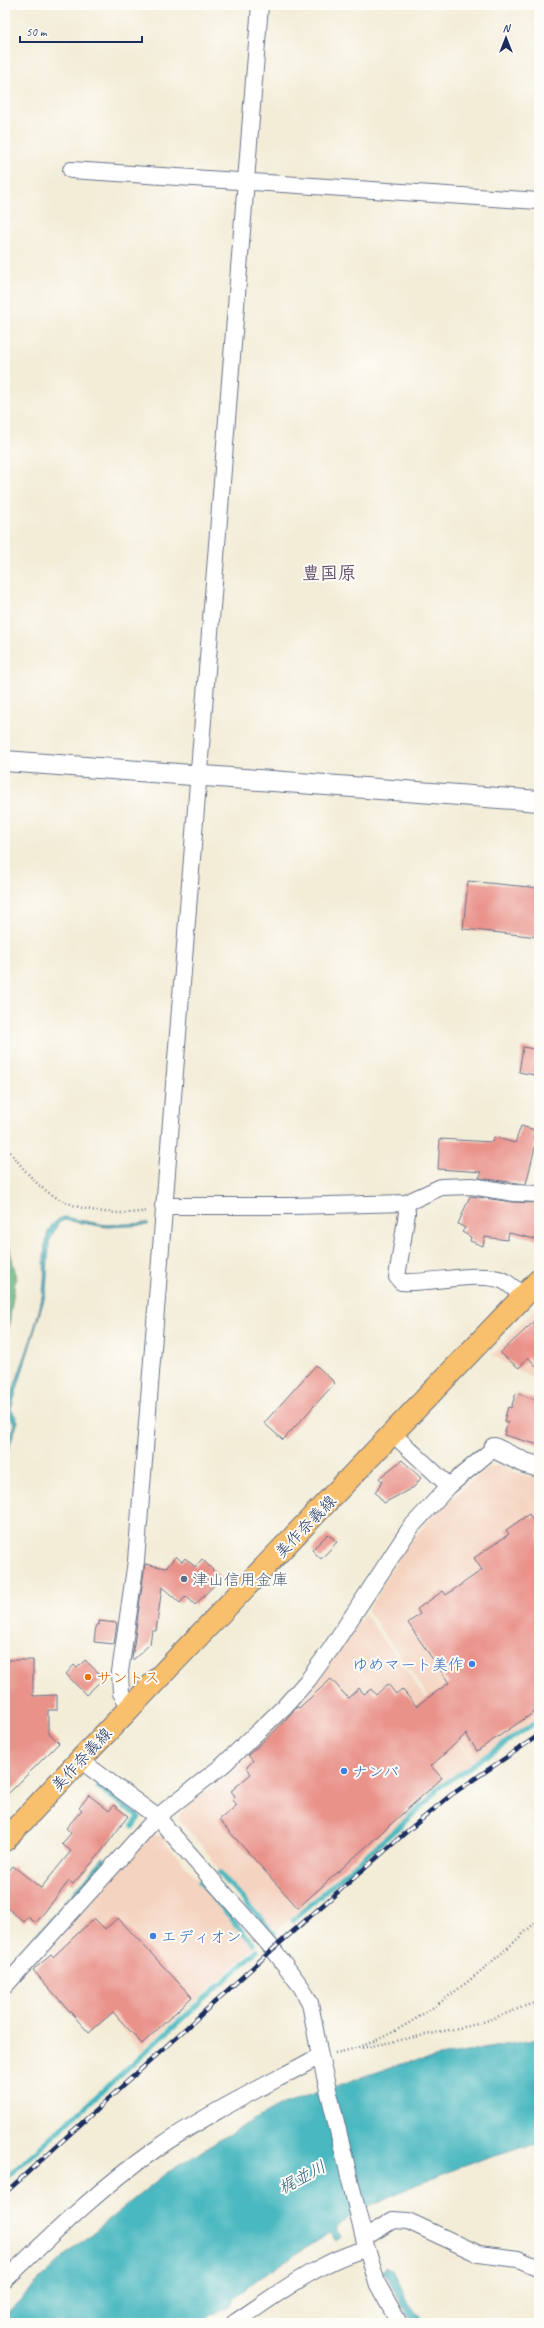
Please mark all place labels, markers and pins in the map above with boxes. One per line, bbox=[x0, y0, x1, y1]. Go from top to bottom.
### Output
place label: 津山信用金庫 bbox=[192, 1570, 288, 1590]
marker: 津山信用金庫 bbox=[179, 1574, 189, 1584]
place label: ゆめマート美作 bbox=[352, 1655, 464, 1675]
marker: ゆめマート美作 bbox=[467, 1659, 477, 1669]
place label: サントス bbox=[96, 1668, 160, 1688]
marker: サントス bbox=[83, 1672, 93, 1682]
place label: ナンバ bbox=[352, 1762, 399, 1782]
marker: ナンバ bbox=[339, 1766, 349, 1776]
place label: エディオン bbox=[161, 1927, 242, 1947]
marker: エディオン bbox=[148, 1931, 158, 1941]

